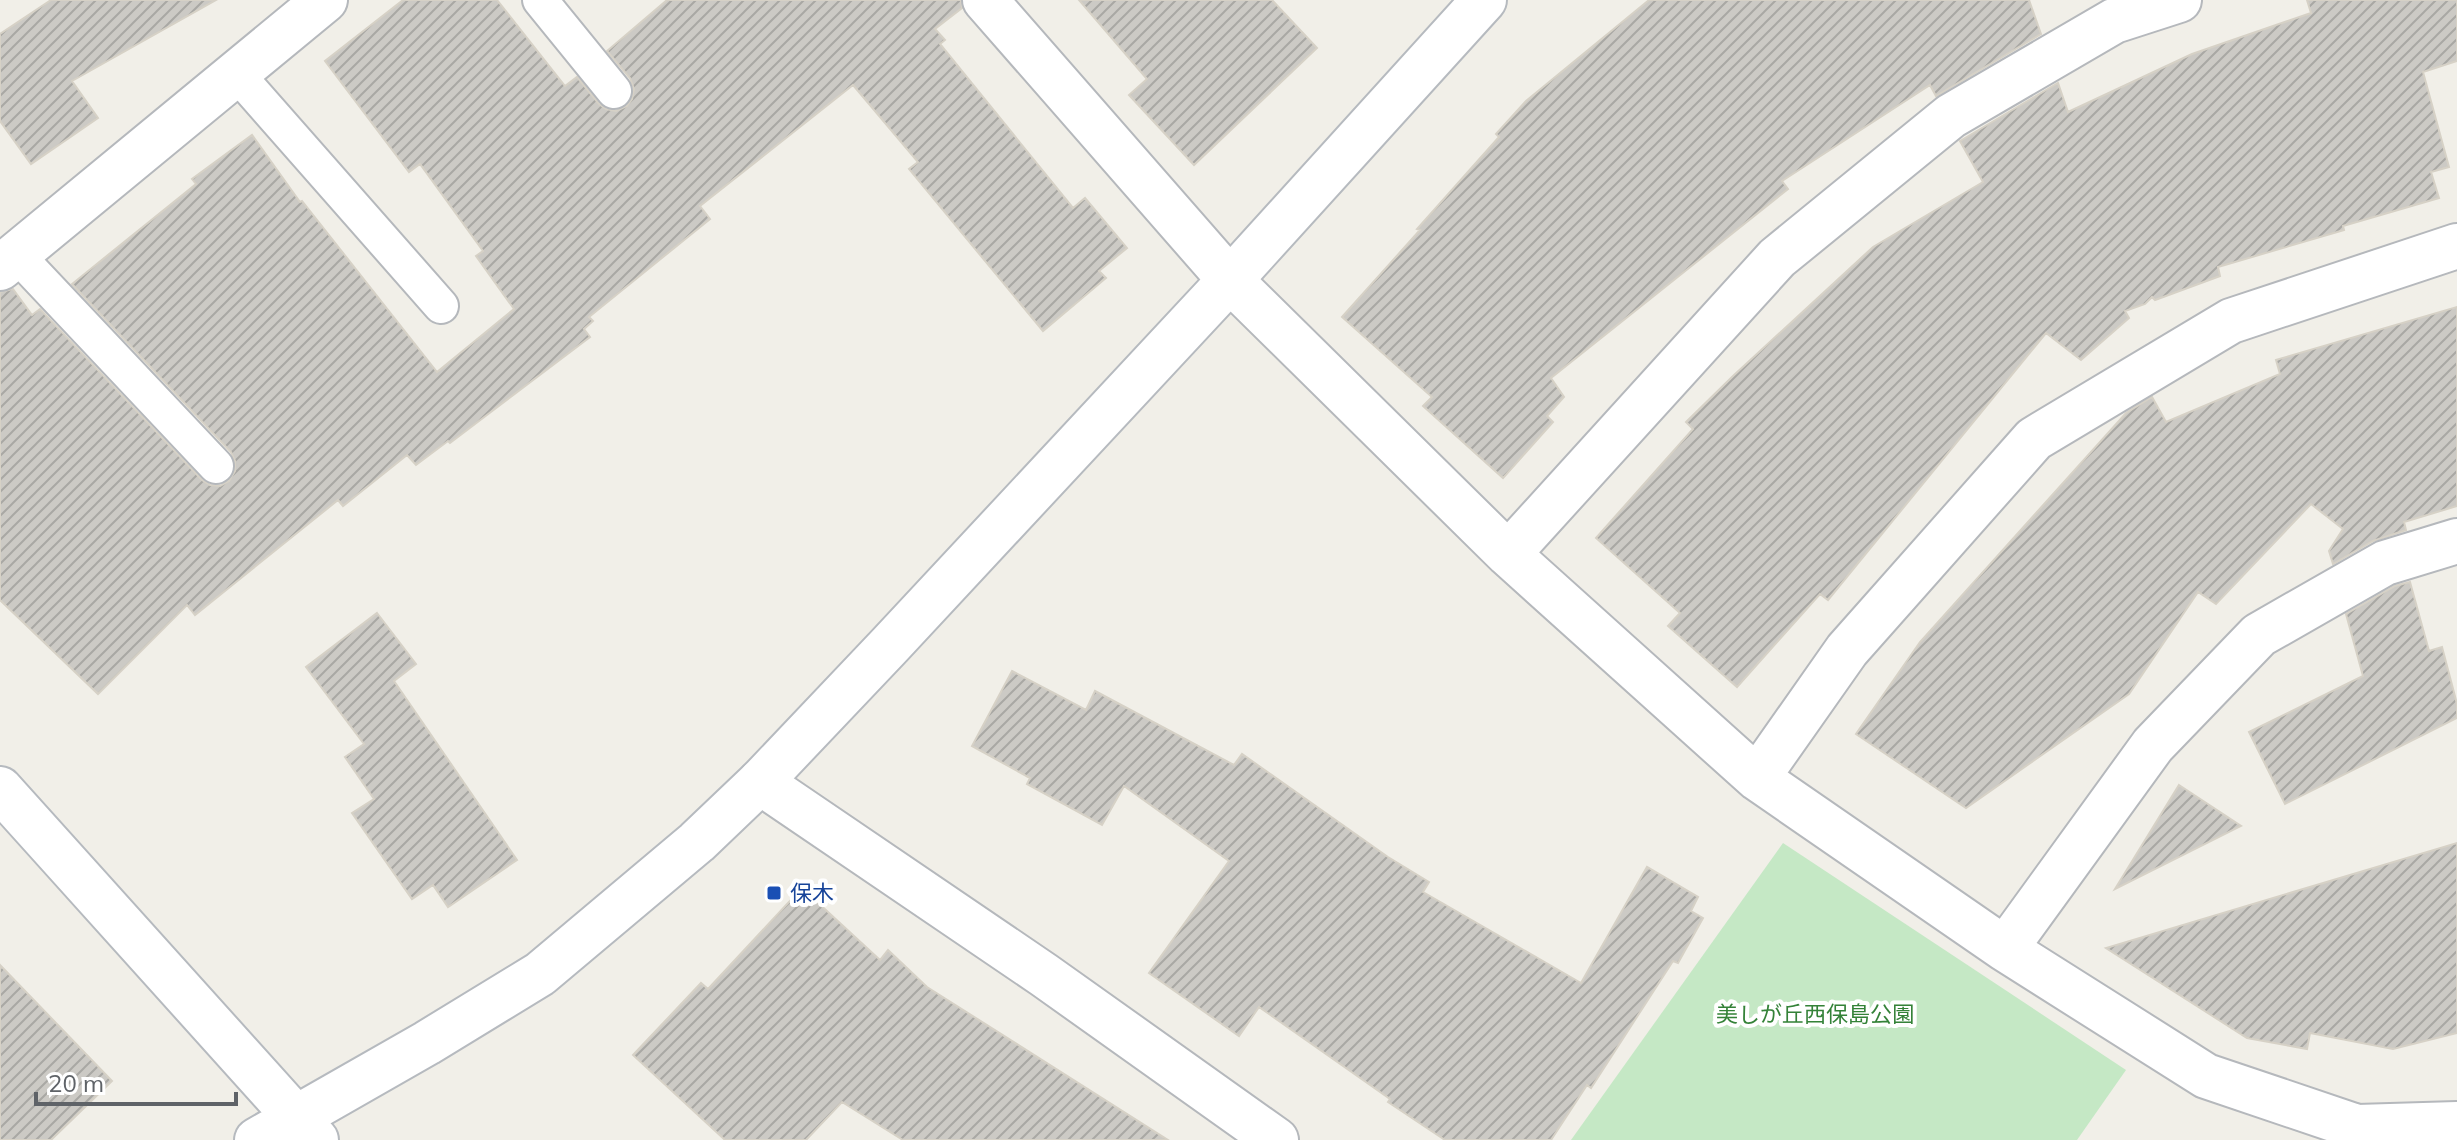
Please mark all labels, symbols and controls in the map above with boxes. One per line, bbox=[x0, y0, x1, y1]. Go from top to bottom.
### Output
place label: 保木 bbox=[790, 879, 834, 907]
marker: 保木 bbox=[765, 884, 783, 902]
park label: 美しが丘西保島公園 bbox=[1716, 1000, 1914, 1028]
scale bar bbox=[36, 1056, 236, 1106]
text: 20 m bbox=[48, 1068, 104, 1098]

